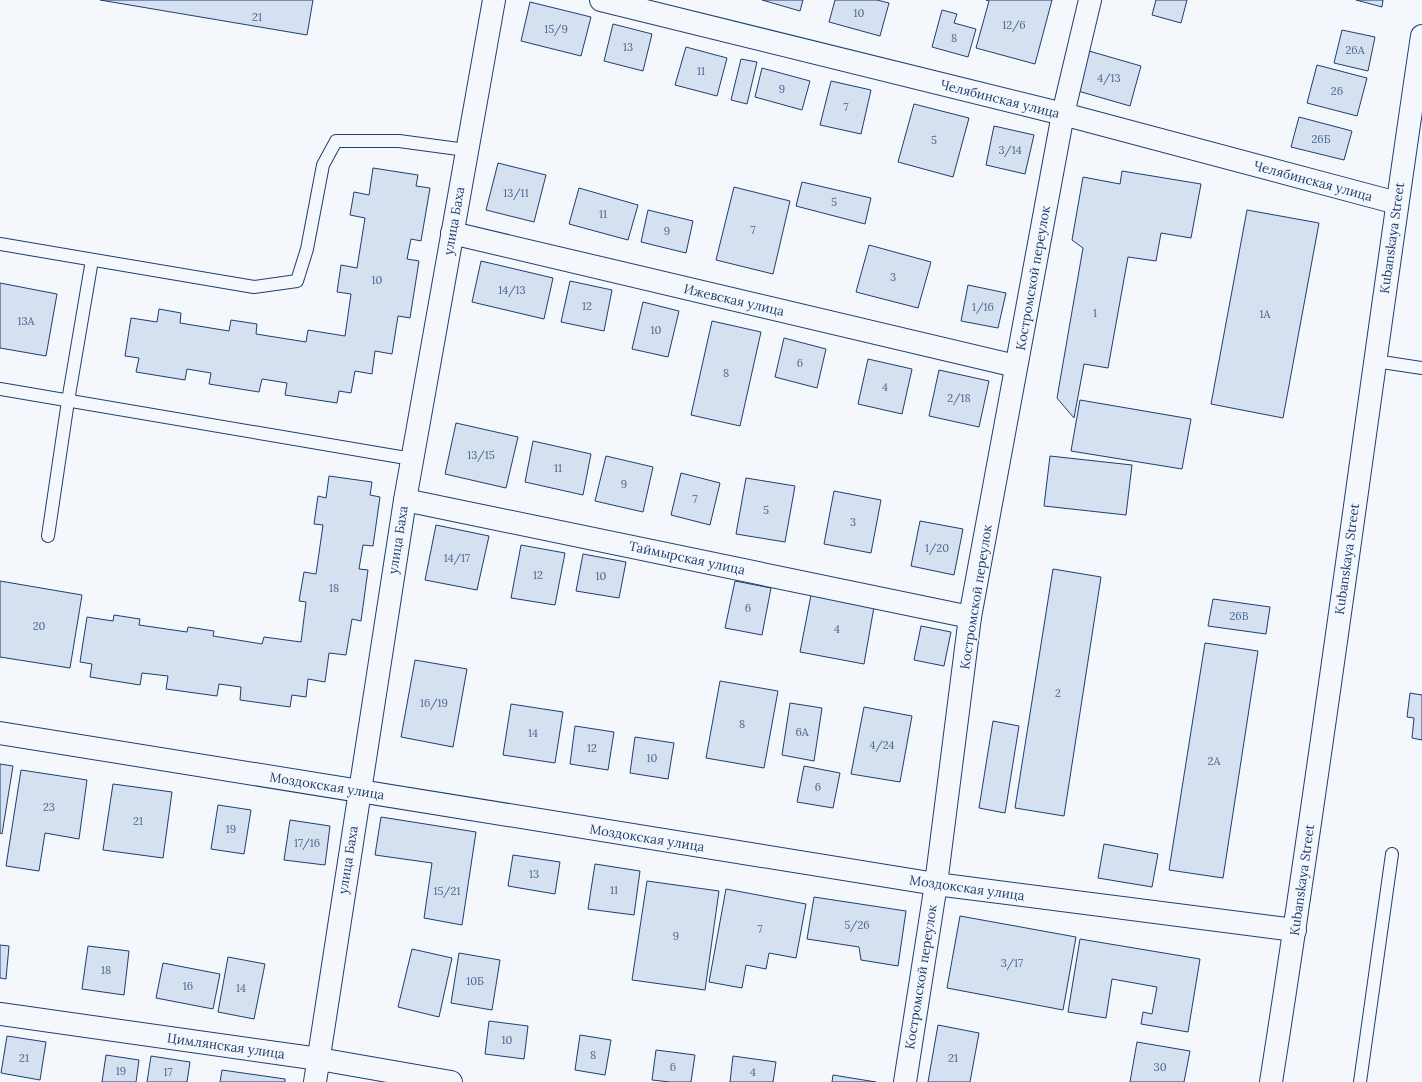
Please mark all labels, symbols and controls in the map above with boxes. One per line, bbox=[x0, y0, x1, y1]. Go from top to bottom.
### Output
house number: 10 bbox=[854, 6, 865, 20]
house number: 21 bbox=[252, 10, 262, 24]
house number: 12/6 bbox=[1002, 18, 1026, 33]
house number: 15/9 bbox=[544, 22, 568, 37]
house number: 8 bbox=[951, 31, 957, 45]
house number: 13 bbox=[623, 40, 633, 54]
house number: 26А bbox=[1345, 43, 1366, 57]
house number: 11 bbox=[697, 64, 705, 78]
house number: 4/13 bbox=[1097, 71, 1121, 86]
street label: Челябинская улица bbox=[939, 76, 1062, 122]
house number: 9 bbox=[779, 82, 785, 96]
house number: 26 bbox=[1331, 84, 1343, 98]
house number: 7 bbox=[843, 100, 849, 114]
house number: 26Б bbox=[1311, 132, 1331, 146]
house number: 5 bbox=[931, 133, 937, 147]
house number: 3/14 bbox=[998, 143, 1022, 158]
street label: Челябинская улица bbox=[1252, 157, 1375, 205]
street label: Kubanskaya Street bbox=[1376, 181, 1408, 295]
street label: улица Баха bbox=[440, 185, 468, 257]
house number: 13/11 bbox=[503, 186, 529, 201]
house number: 5 bbox=[831, 195, 837, 209]
street label: Костромской переулок bbox=[1012, 204, 1054, 352]
house number: 11 bbox=[599, 207, 607, 221]
house number: 7 bbox=[750, 223, 756, 237]
house number: 9 bbox=[664, 224, 670, 238]
house number: 3 bbox=[890, 270, 896, 284]
house number: 10 bbox=[372, 273, 383, 287]
street label: Ижевская улица bbox=[682, 280, 786, 320]
house number: 14/13 bbox=[498, 283, 526, 298]
house number: 12 bbox=[582, 299, 592, 313]
house number: 1/16 bbox=[972, 300, 994, 315]
house number: 1 bbox=[1093, 306, 1097, 320]
house number: 1А bbox=[1259, 307, 1272, 321]
house number: 13А bbox=[17, 314, 36, 328]
house number: 10 bbox=[651, 323, 662, 337]
house number: 6 bbox=[797, 356, 803, 370]
house number: 8 bbox=[723, 366, 729, 380]
house number: 4 bbox=[882, 380, 888, 394]
house number: 2/18 bbox=[947, 391, 971, 406]
house number: 13/15 bbox=[467, 448, 495, 463]
house number: 11 bbox=[554, 461, 562, 475]
house number: 9 bbox=[621, 477, 627, 491]
house number: 7 bbox=[692, 492, 698, 506]
street label: Kubanskaya Street bbox=[1331, 502, 1363, 616]
house number: 5 bbox=[763, 503, 769, 517]
street label: улица Баха bbox=[384, 504, 412, 576]
house number: 3 bbox=[850, 515, 856, 529]
street label: Костромской переулок bbox=[956, 523, 996, 671]
street label: Таймырская улица bbox=[627, 537, 747, 579]
house number: 1/20 bbox=[925, 541, 949, 556]
house number: 14/17 bbox=[444, 551, 470, 566]
house number: 12 bbox=[533, 568, 543, 582]
house number: 10 bbox=[596, 569, 607, 583]
house number: 18 bbox=[329, 581, 339, 595]
house number: 6 bbox=[745, 601, 751, 615]
house number: 26В bbox=[1229, 609, 1249, 623]
house number: 20 bbox=[33, 619, 46, 633]
house number: 4 bbox=[834, 622, 840, 636]
house number: 2 bbox=[1055, 686, 1061, 700]
house number: 16/19 bbox=[420, 696, 448, 711]
house number: 8 bbox=[739, 717, 745, 731]
house number: 6А bbox=[795, 725, 810, 739]
house number: 14 bbox=[528, 726, 538, 740]
house number: 4/24 bbox=[870, 738, 894, 753]
house number: 12 bbox=[587, 741, 597, 755]
house number: 10 bbox=[647, 751, 658, 765]
house number: 2А bbox=[1208, 754, 1222, 768]
street label: Моздокская улица bbox=[268, 769, 386, 804]
house number: 6 bbox=[815, 780, 821, 794]
house number: 23 bbox=[43, 800, 55, 814]
house number: 21 bbox=[133, 814, 143, 828]
street label: Моздокская улица bbox=[588, 821, 706, 856]
house number: 19 bbox=[226, 822, 236, 836]
street label: Kubanskaya Street bbox=[1286, 823, 1318, 937]
street label: улица Баха bbox=[334, 824, 362, 896]
house number: 17/16 bbox=[294, 836, 320, 851]
house number: 13 bbox=[529, 867, 539, 881]
street label: Моздокская улица bbox=[908, 871, 1026, 905]
house number: 11 bbox=[610, 883, 618, 897]
house number: 15/21 bbox=[433, 884, 461, 899]
street label: Костромской переулок bbox=[901, 903, 941, 1051]
house number: 5/26 bbox=[844, 918, 870, 933]
house number: 7 bbox=[757, 922, 763, 936]
house number: 9 bbox=[673, 929, 679, 943]
house number: 3/17 bbox=[1001, 956, 1023, 971]
house number: 18 bbox=[101, 963, 111, 977]
house number: 10Б bbox=[466, 974, 484, 988]
house number: 16 bbox=[183, 979, 193, 993]
house number: 14 bbox=[236, 981, 246, 995]
street label: Цимлянская улица bbox=[166, 1029, 286, 1063]
house number: 10 bbox=[502, 1033, 513, 1047]
house number: 8 bbox=[590, 1048, 596, 1062]
house number: 21 bbox=[19, 1051, 29, 1065]
house number: 21 bbox=[948, 1051, 958, 1065]
house number: 6 bbox=[670, 1060, 676, 1074]
house number: 30 bbox=[1154, 1060, 1167, 1074]
house number: 19 bbox=[116, 1064, 126, 1078]
house number: 17 bbox=[163, 1065, 173, 1079]
house number: 4 bbox=[750, 1065, 756, 1079]

